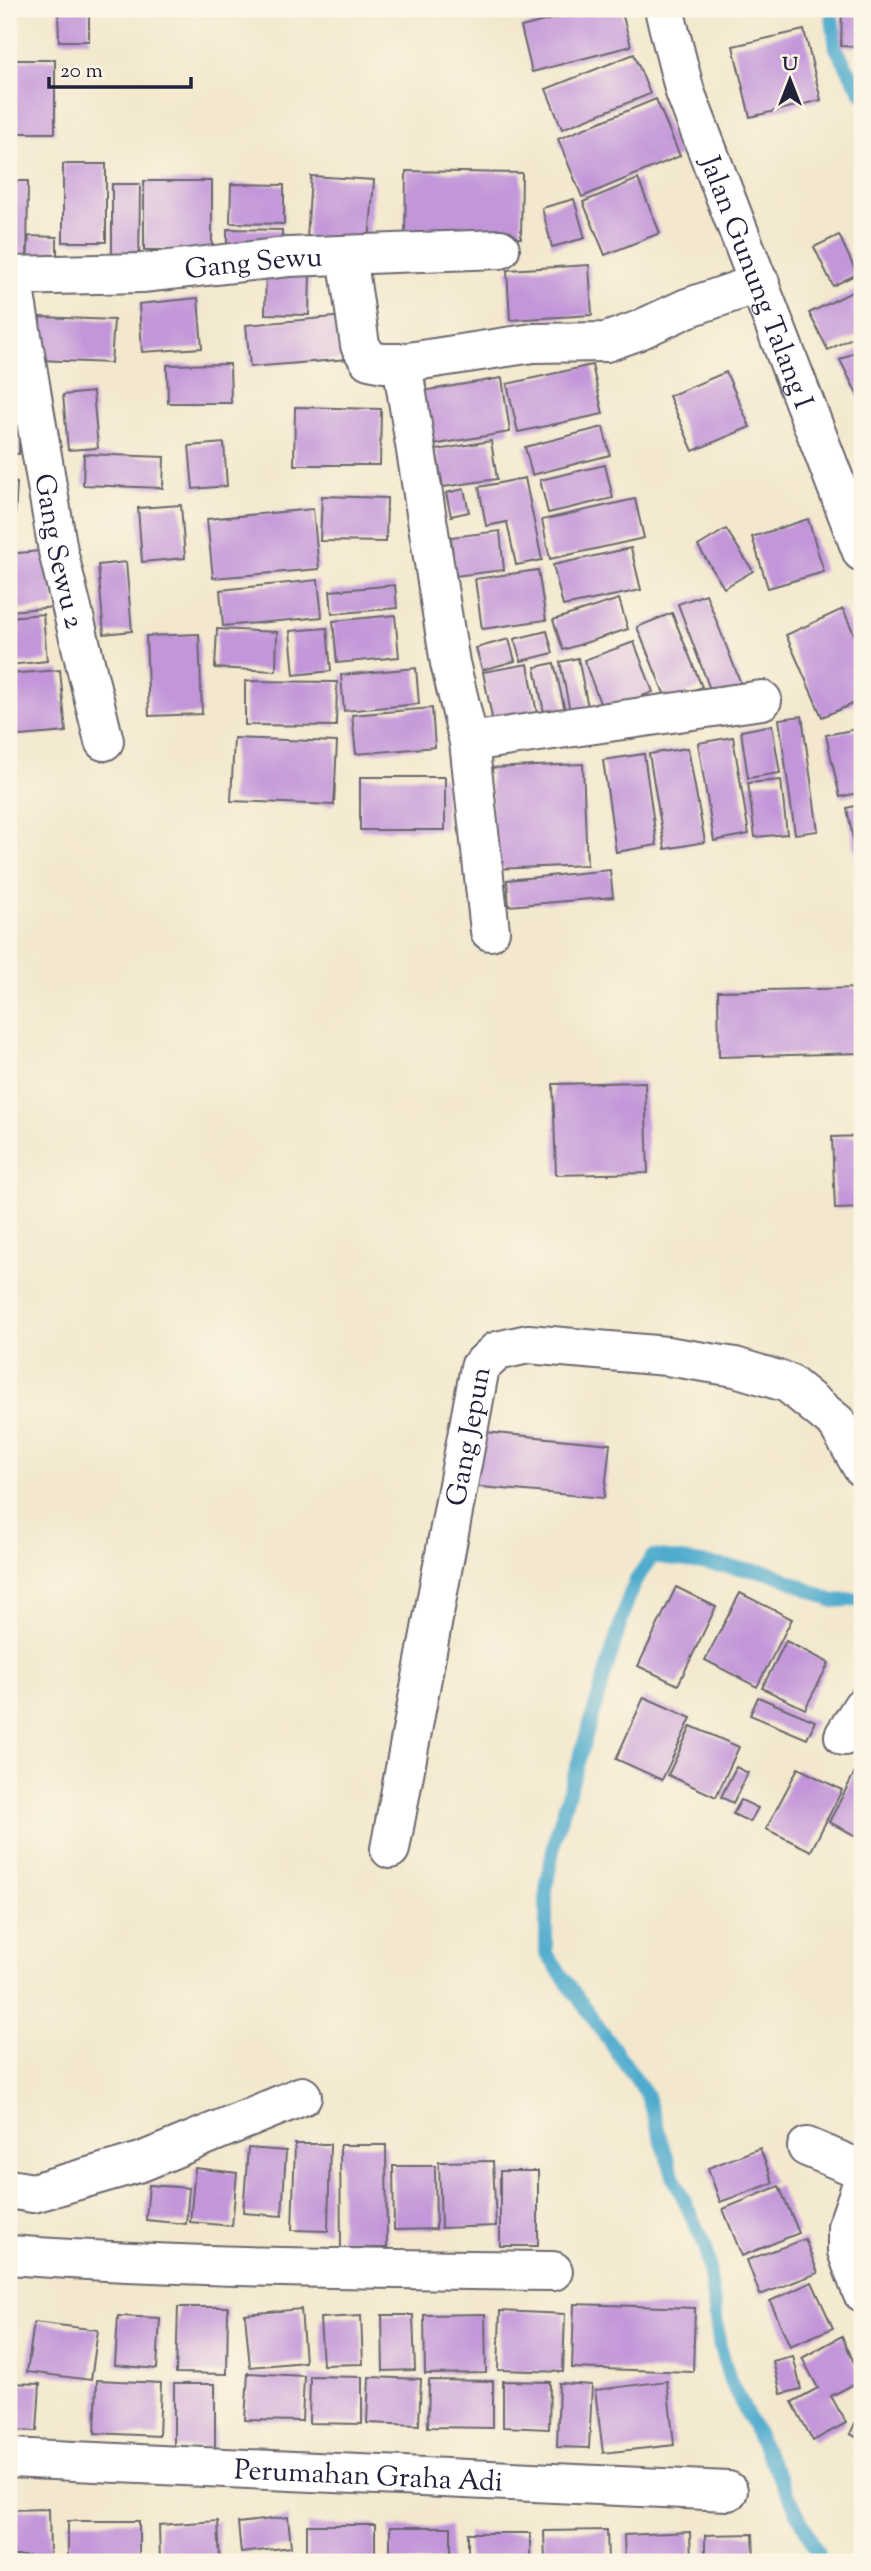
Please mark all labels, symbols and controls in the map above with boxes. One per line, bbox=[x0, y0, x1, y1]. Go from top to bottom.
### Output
scale bar bbox=[49, 46, 191, 90]
north arrow bbox=[756, 46, 826, 116]
text: U bbox=[782, 52, 798, 79]
text: 20 m bbox=[60, 57, 103, 87]
street label: Jalan Gunung Talang I bbox=[688, 149, 822, 415]
street label: Gang Sewu bbox=[183, 239, 323, 291]
street label: Gang Sewu 2 bbox=[22, 471, 93, 633]
street label: Gang Jepun bbox=[437, 1364, 503, 1510]
street label: Perumahan Graha Adi bbox=[233, 2451, 504, 2504]

